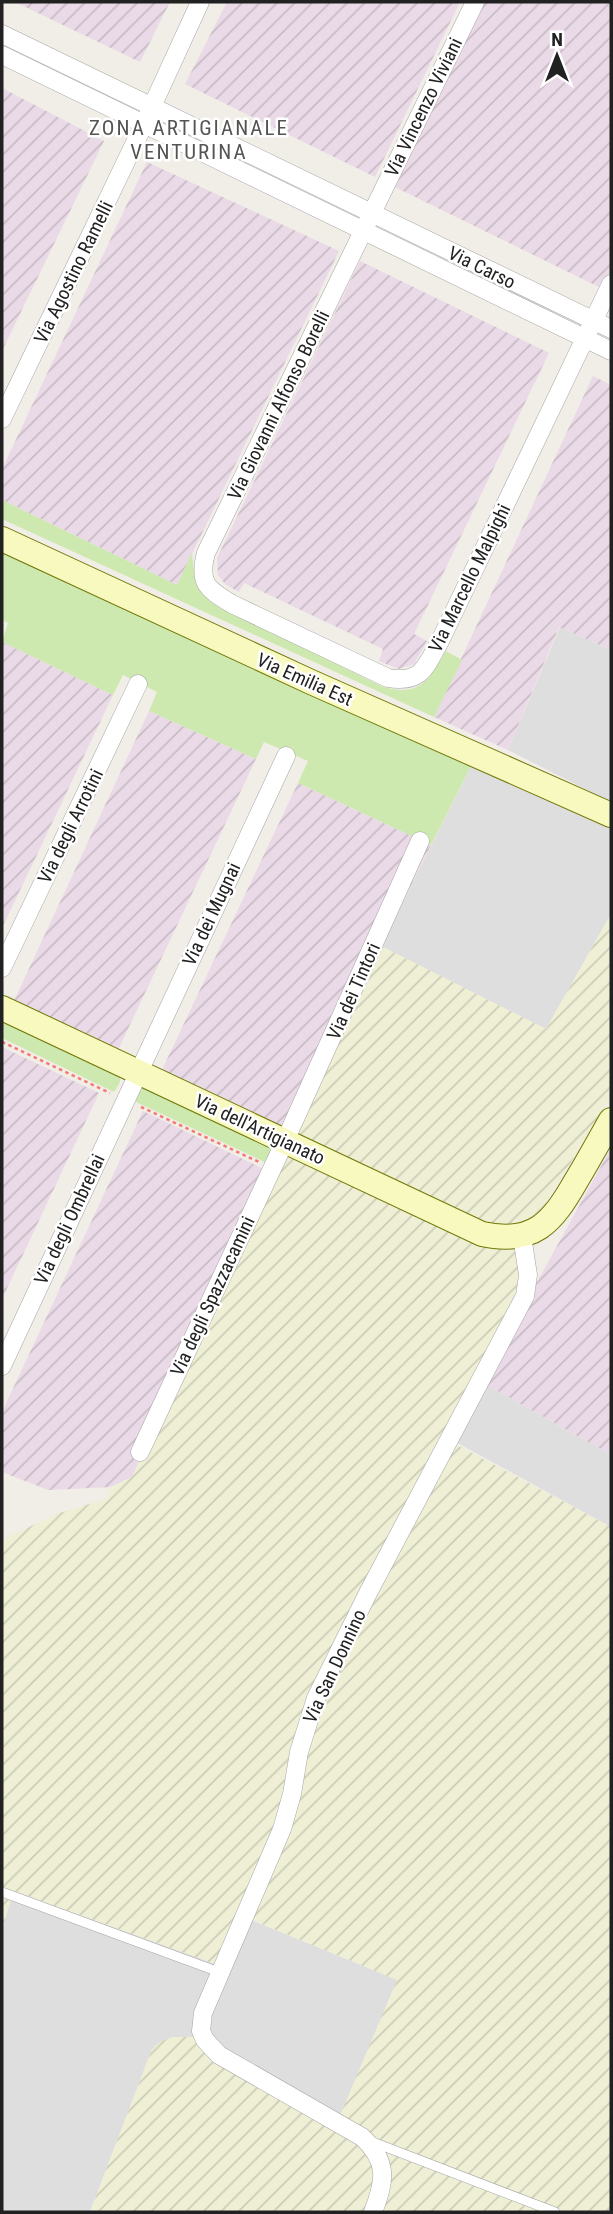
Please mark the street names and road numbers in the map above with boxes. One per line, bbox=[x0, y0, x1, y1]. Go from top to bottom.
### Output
street label: Via Vincenzo Viviani bbox=[380, 34, 467, 180]
street label: Via Agostino Ramelli bbox=[29, 197, 118, 347]
street label: Via Carso bbox=[444, 241, 519, 294]
street label: Via Giovanni Alfonso Borelli bbox=[223, 307, 334, 504]
street label: Via Marcello Malpighi bbox=[424, 500, 515, 656]
street label: Via Emilia Est bbox=[253, 648, 356, 711]
street label: Via degli Arrotini bbox=[33, 765, 108, 887]
street label: Via dei Mugnai bbox=[178, 859, 245, 969]
street label: Via dei Tintori bbox=[322, 939, 385, 1043]
street label: Via dell'Artigianato bbox=[191, 1089, 329, 1170]
street label: Via degli Ombrellai bbox=[29, 1150, 110, 1288]
street label: Via degli Spazzacamini bbox=[165, 1213, 260, 1380]
street label: Via San Donnino bbox=[298, 1606, 371, 1727]

